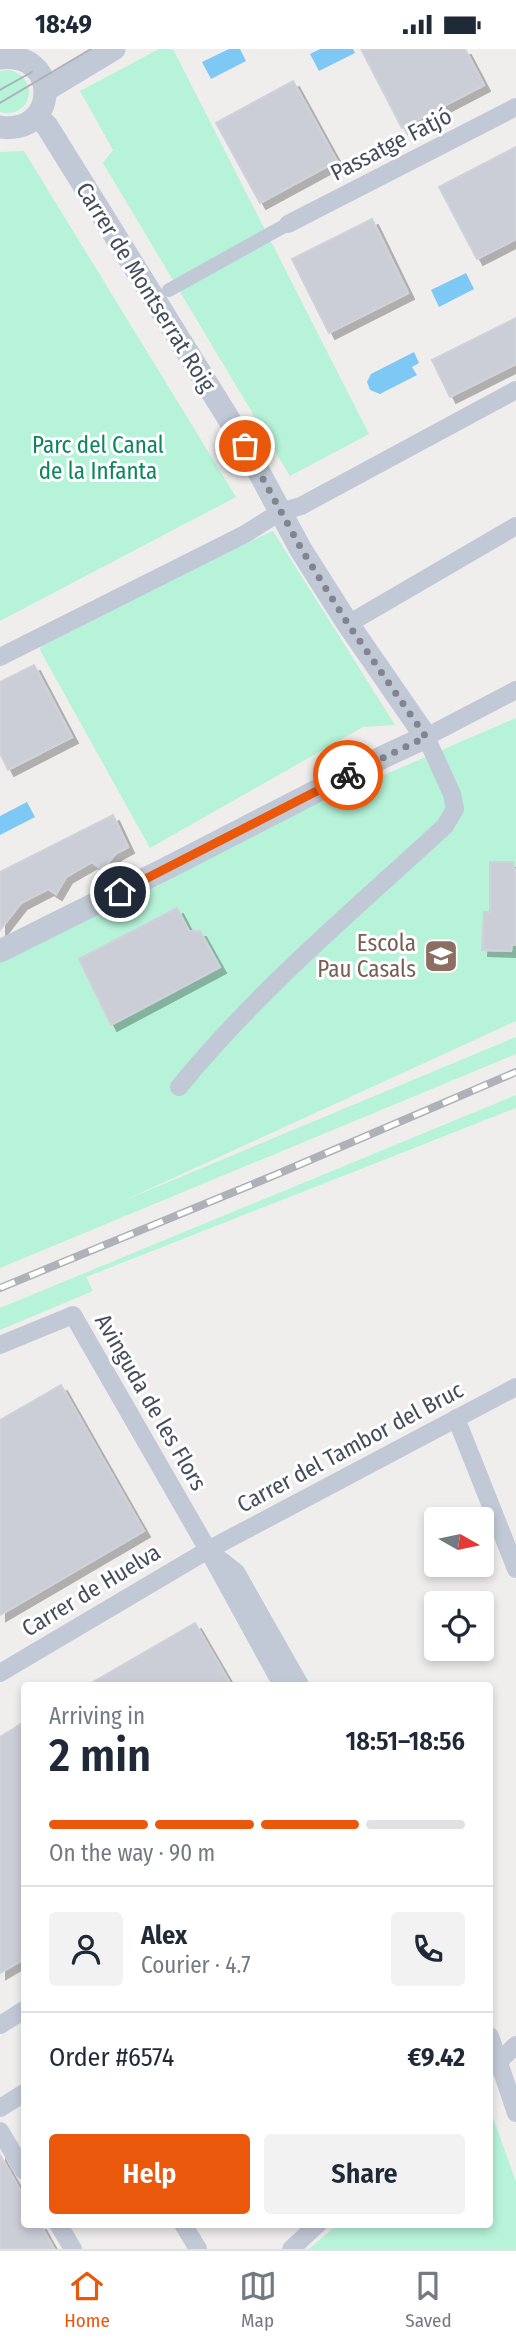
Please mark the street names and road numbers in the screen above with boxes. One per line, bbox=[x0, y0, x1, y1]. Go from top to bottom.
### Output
street label: Passatge Fatjó bbox=[326, 102, 456, 186]
street label: Carrer de Montserrat Roig bbox=[70, 177, 222, 397]
street label: Avinguda de les Flors bbox=[89, 1309, 213, 1495]
street label: Carrer del Tambor del Bruc bbox=[232, 1375, 468, 1519]
street label: Carrer de Huelva bbox=[17, 1538, 165, 1642]

